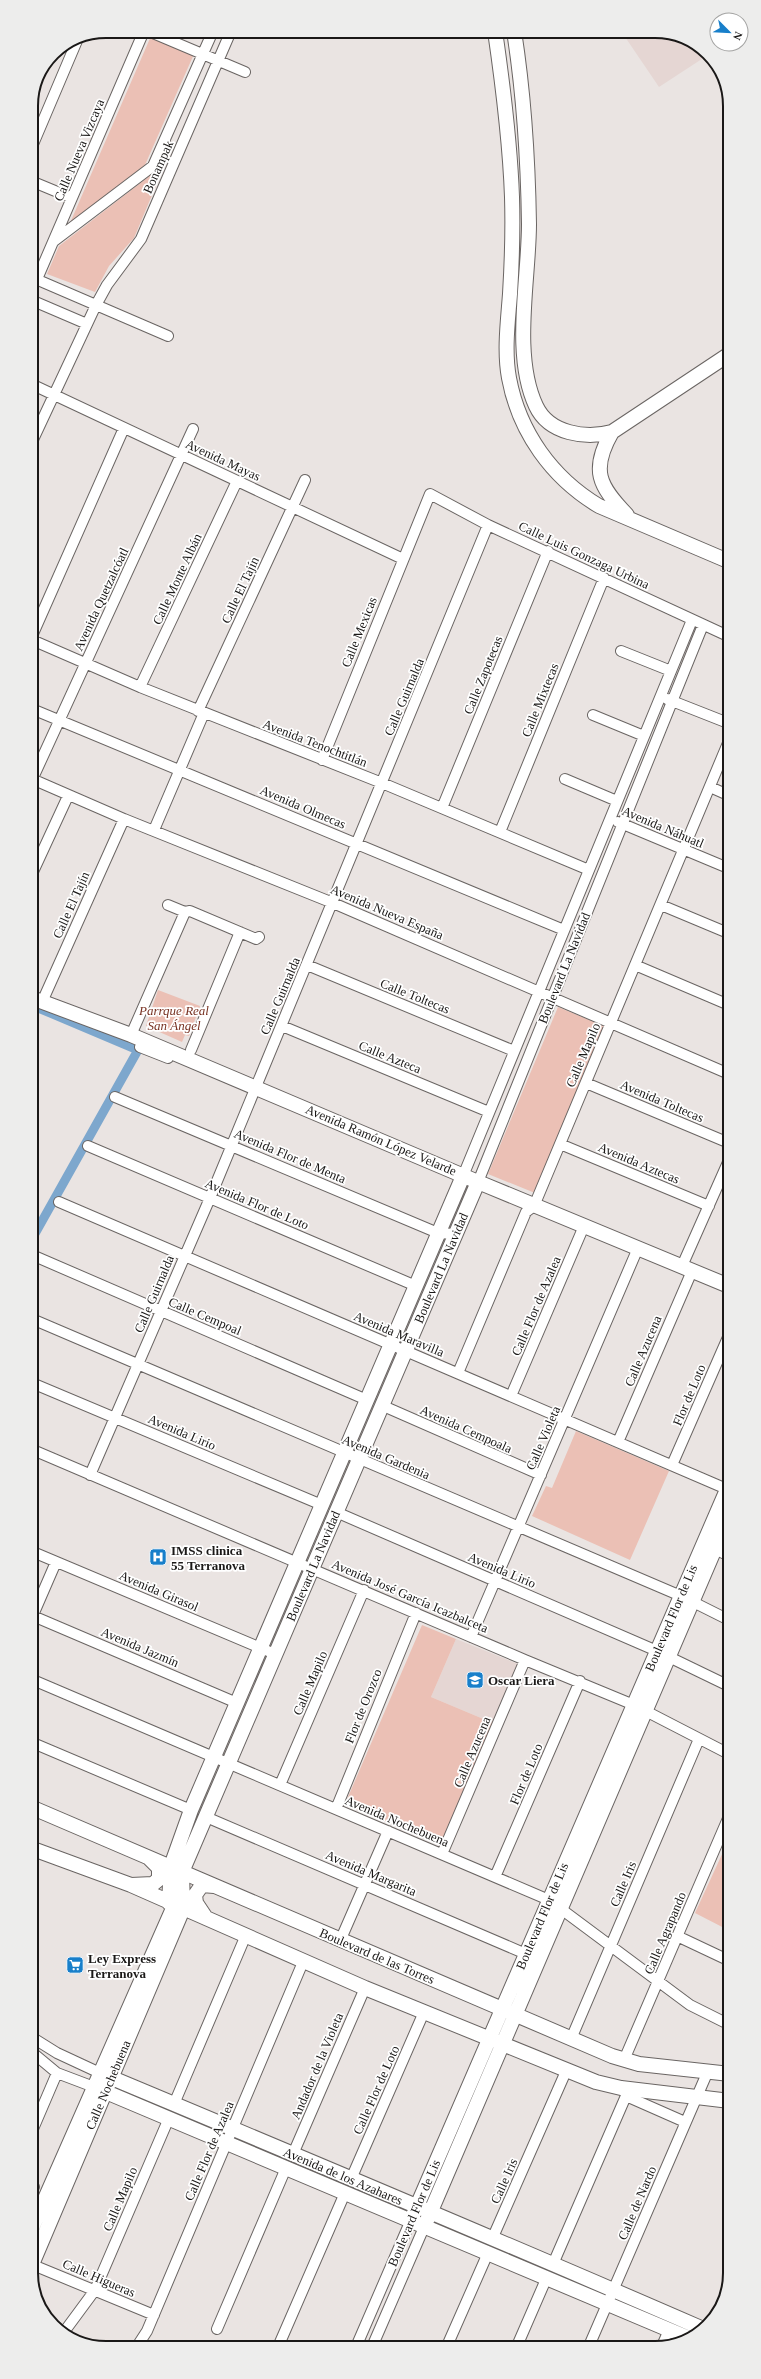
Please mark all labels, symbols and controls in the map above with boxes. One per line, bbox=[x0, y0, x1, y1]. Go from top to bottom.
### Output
north arrow bbox=[709, 12, 749, 52]
text: N bbox=[731, 30, 745, 42]
street label: Calle Nueva Vizcaya bbox=[51, 96, 107, 203]
street label: Bonampak bbox=[140, 138, 177, 196]
street label: Avenida Mayas bbox=[183, 436, 263, 484]
street label: Calle Luis Gonzaga Urbina bbox=[516, 518, 652, 592]
street label: Calle Monte Albán bbox=[149, 531, 205, 627]
street label: Avenida Quetzalcóatl bbox=[71, 545, 132, 653]
street label: Calle El Tajín bbox=[218, 554, 262, 626]
street label: Calle Mexicas bbox=[338, 595, 380, 669]
street label: Calle Zapotecas bbox=[460, 634, 506, 716]
street label: Calle Guirnalda bbox=[381, 656, 427, 738]
street label: Calle Mixtecas bbox=[518, 661, 562, 739]
street label: Avenida Tenochtitlán bbox=[261, 716, 370, 770]
street label: Avenida Olmecas bbox=[258, 782, 348, 832]
street label: Avenida Náhuatl bbox=[620, 803, 707, 851]
street label: Calle El Tajín bbox=[50, 869, 93, 941]
street label: Avenida Nueva España bbox=[328, 881, 446, 943]
street label: Boulevard La Navidad bbox=[535, 910, 593, 1026]
street label: Calle Guirnalda bbox=[257, 955, 303, 1037]
street label: Calle Toltecas bbox=[378, 975, 452, 1017]
park label: Parrque Real San Ángel bbox=[138, 1003, 209, 1033]
street label: Calle Mapilo bbox=[563, 1021, 603, 1089]
street label: Calle Azteca bbox=[357, 1038, 424, 1076]
street label: Avenida Toltecas bbox=[618, 1077, 706, 1125]
street label: Avenida Ramón López Velarde bbox=[303, 1101, 459, 1179]
street label: Avenida Flor de Menta bbox=[232, 1126, 348, 1186]
street label: Avenida Aztecas bbox=[596, 1139, 682, 1187]
street label: Avenida Flor de Loto bbox=[203, 1175, 311, 1233]
street label: Boulevard La Navidad bbox=[411, 1210, 471, 1325]
street label: Calle Guirnalda bbox=[131, 1253, 177, 1335]
street label: Calle Flor de Azalea bbox=[508, 1254, 564, 1358]
street label: Calle Cempoal bbox=[166, 1294, 244, 1338]
street label: Avenida Maravilla bbox=[351, 1308, 447, 1360]
street label: Calle Azucena bbox=[621, 1313, 665, 1389]
street label: Flor de Loto bbox=[669, 1362, 709, 1428]
street label: Avenida Cempoala bbox=[418, 1402, 514, 1456]
street label: Calle Violeta bbox=[523, 1404, 563, 1472]
street label: Avenida Lirio bbox=[146, 1411, 218, 1453]
street label: Avenida Gardenia bbox=[340, 1432, 432, 1482]
street label: Boulevard La Navidad bbox=[283, 1508, 343, 1623]
place label: IMSS clinica 55 Terranova bbox=[171, 1543, 246, 1573]
hospital icon: IMSS clinica 55 Terranova bbox=[148, 1547, 168, 1567]
street label: Avenida Lirio bbox=[466, 1549, 538, 1591]
street label: Avenida José García Icazbalceta bbox=[330, 1556, 491, 1636]
street label: Boulevard Flor de Lis bbox=[642, 1562, 700, 1674]
street label: Avenida Girasol bbox=[117, 1568, 201, 1615]
street label: Avenida Jazmín bbox=[99, 1624, 182, 1670]
street label: Calle Mapilo bbox=[290, 1649, 330, 1717]
street label: Flor de Orozco bbox=[341, 1667, 385, 1745]
school or university icon: Oscar Liera bbox=[465, 1670, 485, 1690]
place label: Oscar Liera bbox=[488, 1673, 555, 1688]
street label: Calle Azucena bbox=[450, 1714, 494, 1790]
street label: Flor de Loto bbox=[506, 1741, 546, 1807]
street label: Avenida Nochebuena bbox=[343, 1792, 451, 1850]
street label: Avenida Margarita bbox=[323, 1847, 419, 1899]
street label: Calle Iris bbox=[607, 1859, 639, 1909]
street label: Boulevard Flor de Lis bbox=[513, 1860, 571, 1972]
street label: Calle Agrapando bbox=[641, 1890, 689, 1976]
street label: Boulevard de las Torres bbox=[317, 1925, 437, 1987]
place label: Ley Express Terranova bbox=[88, 1951, 156, 1981]
supermarket icon: Ley Express Terranova bbox=[65, 1955, 85, 1975]
street label: Andador de la Violeta bbox=[288, 2010, 346, 2121]
street label: Calle Nochebuena bbox=[82, 2038, 134, 2132]
street label: Calle Flor de Loto bbox=[350, 2043, 402, 2137]
street label: Calle Flor de Azalea bbox=[181, 2099, 237, 2203]
street label: Avenida de los Azahares bbox=[281, 2144, 405, 2208]
street label: Calle Iris bbox=[487, 2156, 521, 2206]
street label: Boulevard Flor de Lis bbox=[385, 2157, 443, 2269]
street label: Calle de Nardo bbox=[615, 2164, 659, 2242]
street label: Calle Mapilo bbox=[100, 2165, 140, 2233]
street label: Calle Higueras bbox=[60, 2256, 138, 2300]

